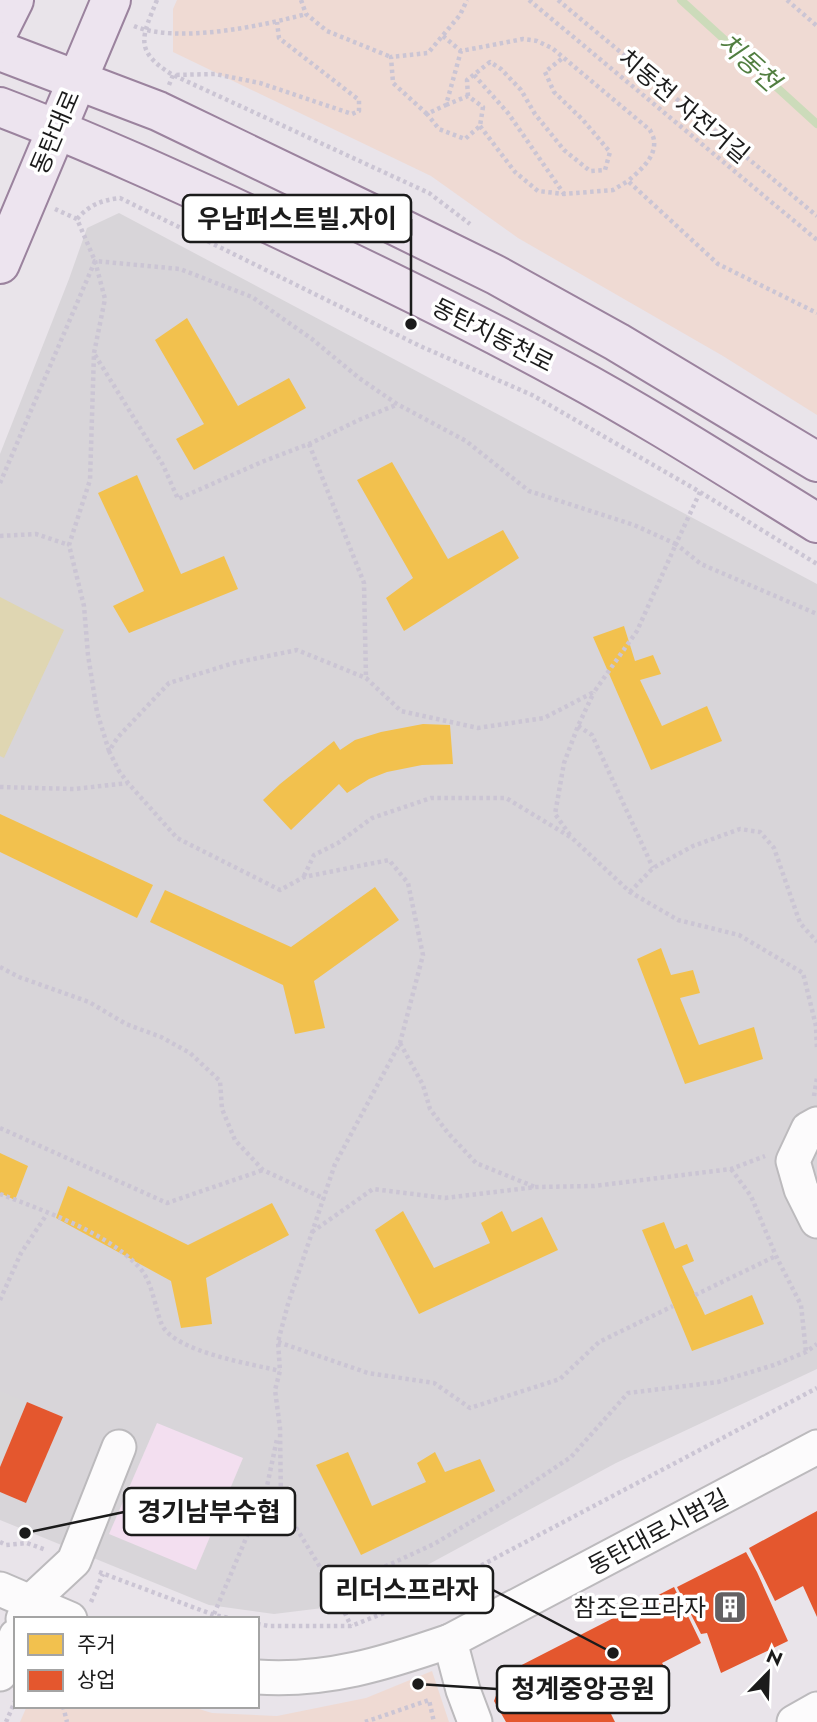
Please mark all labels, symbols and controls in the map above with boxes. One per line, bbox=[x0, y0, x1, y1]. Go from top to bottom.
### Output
water label: 치동천 bbox=[710, 24, 791, 102]
street label: 치동천 자전거길 bbox=[611, 41, 757, 171]
street label: 동탄대로 bbox=[22, 85, 88, 179]
callout: 우남퍼스트빌.자이 bbox=[183, 195, 411, 242]
text: 우남퍼스트빌.자이 bbox=[197, 200, 397, 238]
street label: 동탄치동천로 bbox=[426, 289, 560, 381]
street label: 동탄대로시범길 bbox=[582, 1480, 734, 1584]
callout: 경기남부수협 bbox=[124, 1488, 295, 1535]
text: 경기남부수협 bbox=[137, 1493, 281, 1531]
callout: 리더스프라자 bbox=[321, 1566, 493, 1613]
text: 리더스프라자 bbox=[335, 1571, 479, 1609]
building icon: 참조은프라자 bbox=[711, 1588, 749, 1626]
place label: 참조은프라자 bbox=[574, 1590, 706, 1625]
legend bbox=[14, 1617, 259, 1708]
text: 주거 bbox=[77, 1630, 116, 1660]
north arrow bbox=[733, 1638, 803, 1708]
text: N bbox=[762, 1642, 787, 1673]
text: 상업 bbox=[77, 1665, 116, 1695]
callout: 청계중앙공원 bbox=[497, 1666, 669, 1713]
text: 청계중앙공원 bbox=[511, 1670, 655, 1708]

